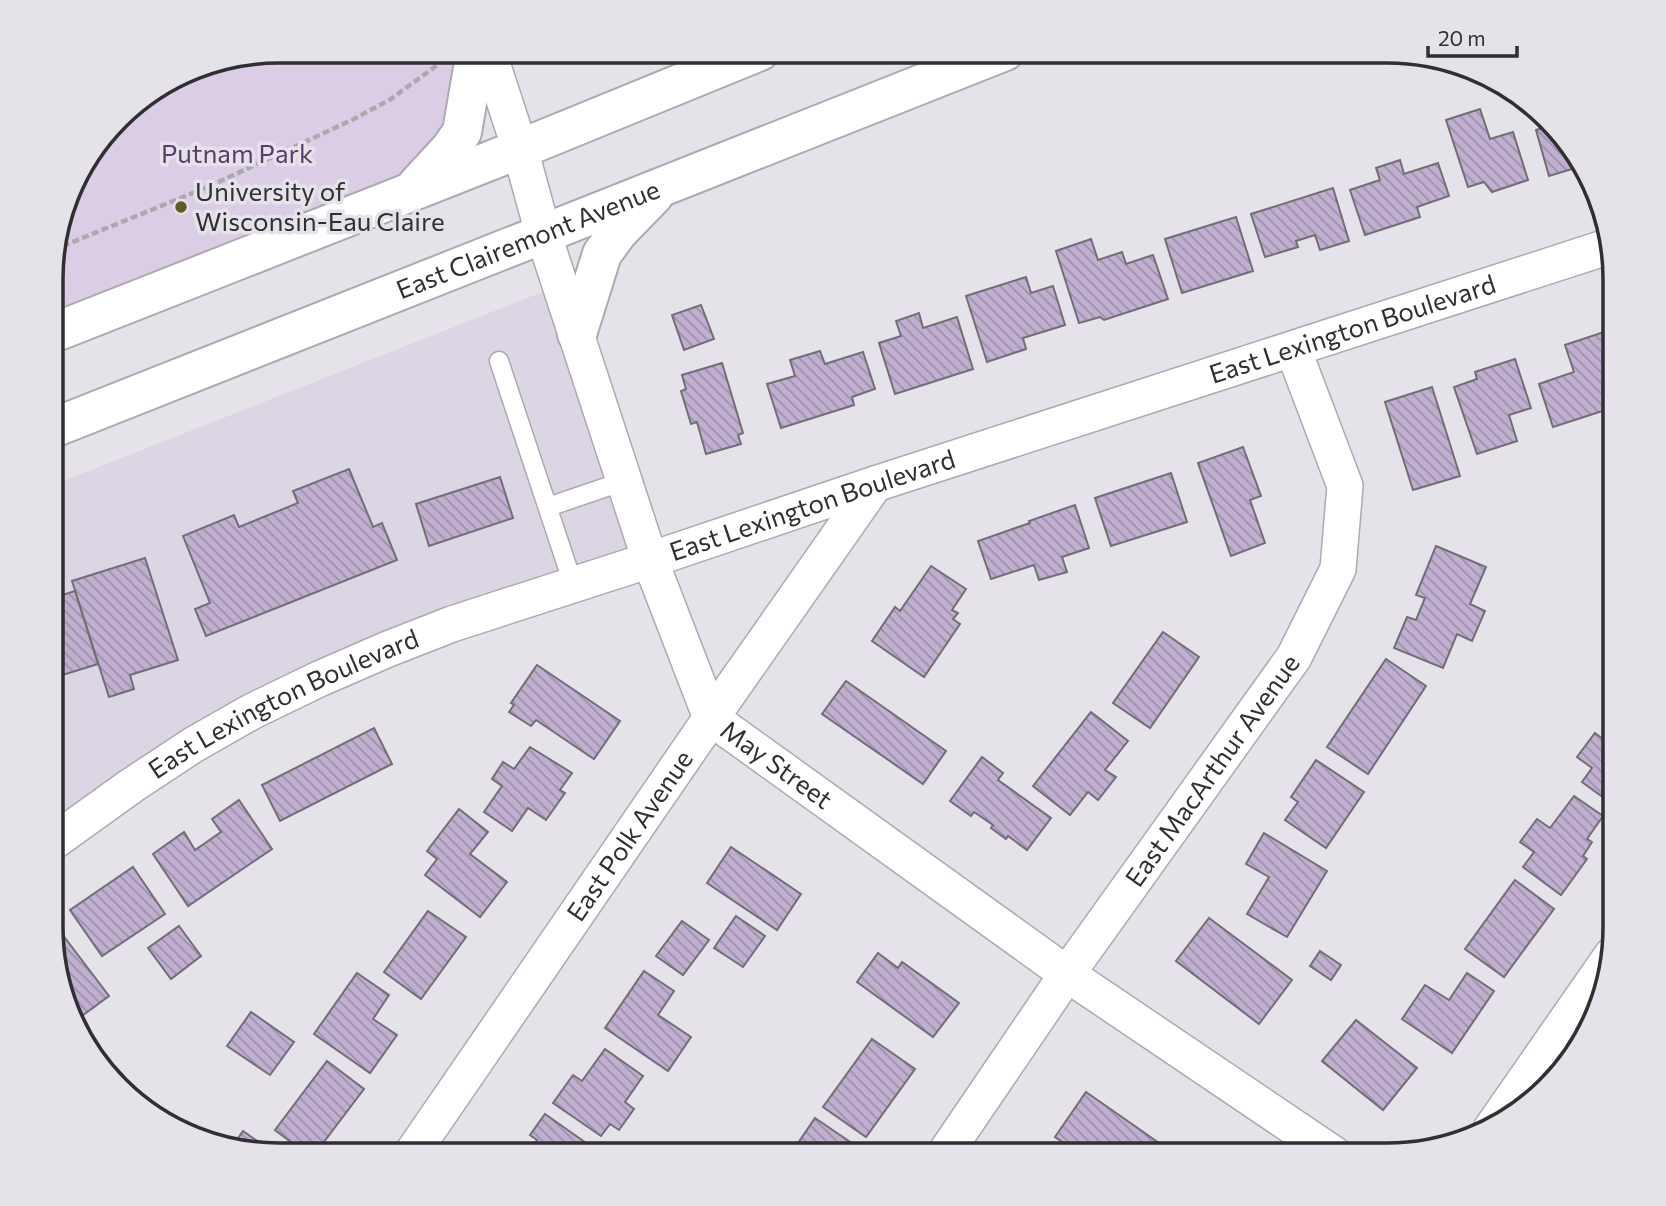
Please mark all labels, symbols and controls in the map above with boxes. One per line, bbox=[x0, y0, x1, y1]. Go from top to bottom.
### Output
scale bar bbox=[1428, 14, 1517, 58]
text: 20 m bbox=[1438, 25, 1486, 50]
park label: Putnam Park bbox=[161, 137, 313, 168]
street label: East Clairemont Avenue bbox=[392, 172, 664, 304]
place label: University of Wisconsin-Eau Claire bbox=[195, 175, 445, 236]
marker: University of Wisconsin-Eau Claire bbox=[173, 199, 189, 215]
street label: East Lexington Boulevard bbox=[1205, 267, 1499, 389]
street label: East Lexington Boulevard bbox=[665, 442, 959, 566]
street label: East Lexington Boulevard bbox=[142, 622, 423, 784]
street label: East MacArthur Avenue bbox=[1118, 648, 1305, 892]
street label: May Street bbox=[715, 713, 839, 814]
street label: East Polk Avenue bbox=[559, 744, 698, 926]

